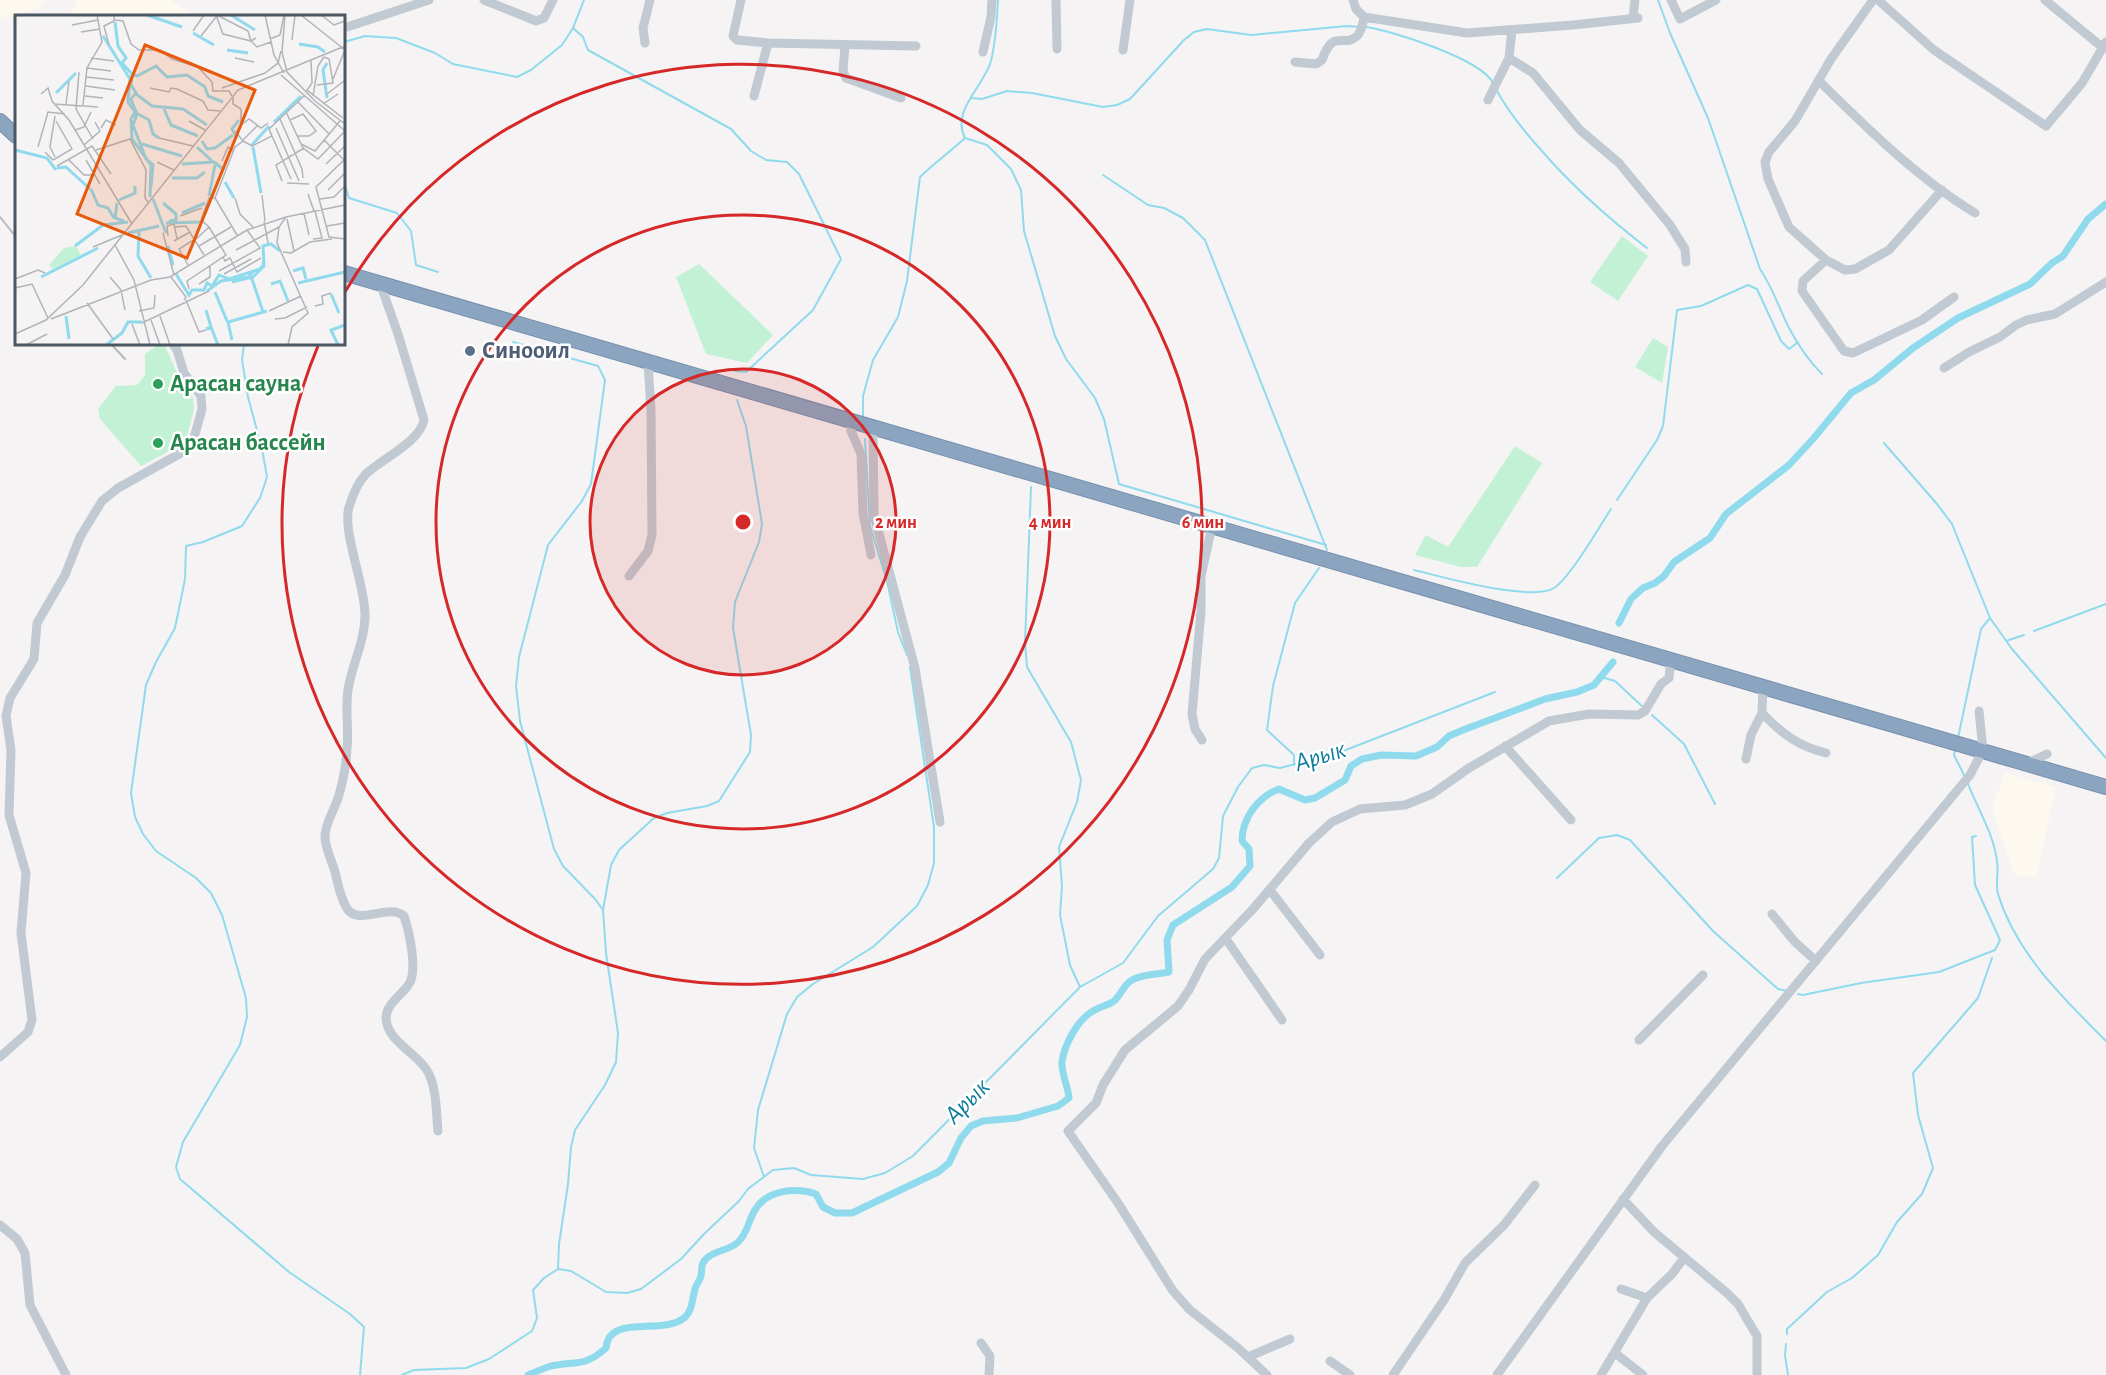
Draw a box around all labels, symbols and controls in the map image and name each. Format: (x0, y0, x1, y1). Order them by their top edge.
inset map (15, 15, 345, 345)
place label: Синооил (482, 339, 570, 363)
marker: Синооил (463, 344, 477, 358)
place label: Арасан сауна (170, 372, 302, 396)
marker: Арасан сауна (151, 377, 165, 391)
place label: Арасан бассейн (170, 431, 326, 455)
marker: Арасан бассейн (151, 436, 165, 450)
centre of rings (733, 512, 753, 532)
text: 2 мин (875, 514, 917, 532)
text: 4 мин (1029, 514, 1071, 532)
text: 6 мин (1182, 514, 1224, 532)
water label: Арык (1290, 736, 1349, 776)
water label: Арык (939, 1073, 995, 1129)

